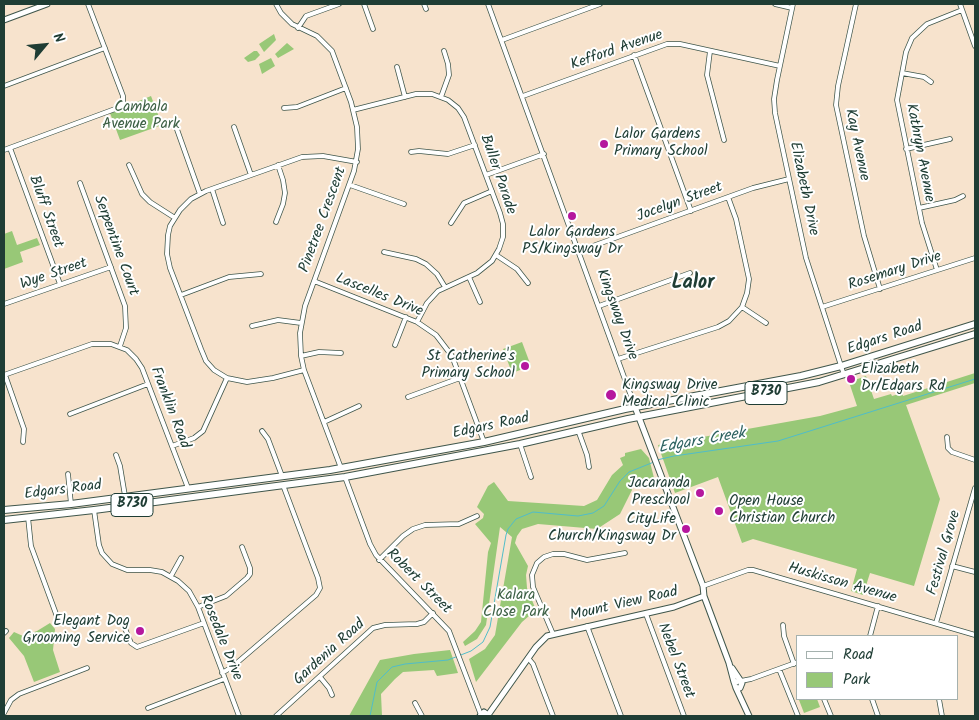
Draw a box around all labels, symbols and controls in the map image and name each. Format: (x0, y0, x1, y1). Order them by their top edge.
north arrow (20, 20, 70, 70)
street label: Kefford Avenue (569, 27, 665, 75)
text: N (46, 29, 70, 47)
park label: Cambala Avenue Park (102, 99, 180, 134)
street label: Kathryn Avenue (901, 102, 937, 204)
street label: Kay Avenue (840, 107, 872, 183)
place label: Lalor Gardens Primary School (614, 126, 708, 161)
street label: Buller Parade (475, 133, 519, 217)
marker: Lalor Gardens Primary School (598, 138, 610, 150)
street label: Elizabeth Drive (784, 140, 822, 238)
street label: Pinetree Crescent (297, 165, 351, 275)
street label: Bluff Street (24, 173, 66, 251)
street label: Jocelyn Street (635, 179, 725, 227)
street label: Serpentine Court (89, 193, 141, 299)
marker: Lalor Gardens PS/Kingsway Dr (566, 210, 578, 222)
place label: Lalor Gardens PS/Kingsway Dr (522, 224, 622, 259)
street label: Rosemary Drive (846, 248, 944, 296)
street label: Wye Street (18, 255, 90, 295)
street label: Kingsway Drive (591, 267, 641, 363)
street label: Lascelles Drive (333, 270, 425, 322)
district label: Lalor (672, 273, 714, 297)
street label: Edgars Road (845, 318, 925, 360)
place label: St Catherine's Primary School (421, 348, 515, 383)
marker: St Catherine's Primary School (519, 360, 531, 372)
place label: Elizabeth Dr/Edgars Rd (861, 361, 945, 396)
street label: Franklin Road (145, 365, 193, 451)
marker: Elizabeth Dr/Edgars Rd (845, 373, 857, 385)
place label: Kingsway Drive Medical Clinic (622, 377, 717, 412)
road number: B730 (745, 382, 787, 404)
marker: Kingsway Drive Medical Clinic (604, 388, 618, 402)
street label: Edgars Road (451, 410, 531, 444)
water label: Edgars Creek (657, 425, 747, 459)
place label: Jacaranda Preschool (628, 475, 690, 510)
street label: Edgars Road (23, 477, 103, 505)
marker: Jacaranda Preschool (694, 487, 706, 499)
place label: Open House Christian Church (729, 493, 835, 528)
road number: B730 (111, 494, 153, 516)
marker: Open House Christian Church (713, 505, 725, 517)
street label: Festival Grove (924, 509, 966, 597)
place label: CityLife Church/Kingsway Dr (548, 511, 676, 546)
marker: CityLife Church/Kingsway Dr (680, 523, 692, 535)
street label: Robert Street (382, 546, 454, 618)
street label: Huskisson Avenue (786, 560, 898, 608)
street label: Mount View Road (568, 584, 680, 626)
park label: Kalara Close Park (483, 587, 549, 622)
street label: Rosedale Drive (195, 592, 245, 684)
place label: Elegant Dog Grooming Service (23, 613, 130, 648)
street label: Gardenia Road (291, 616, 369, 690)
street label: Nebel Street (652, 621, 698, 701)
marker: Elegant Dog Grooming Service (134, 625, 146, 637)
legend (796, 635, 959, 700)
text: Road (843, 643, 873, 667)
text: Park (843, 668, 870, 692)

